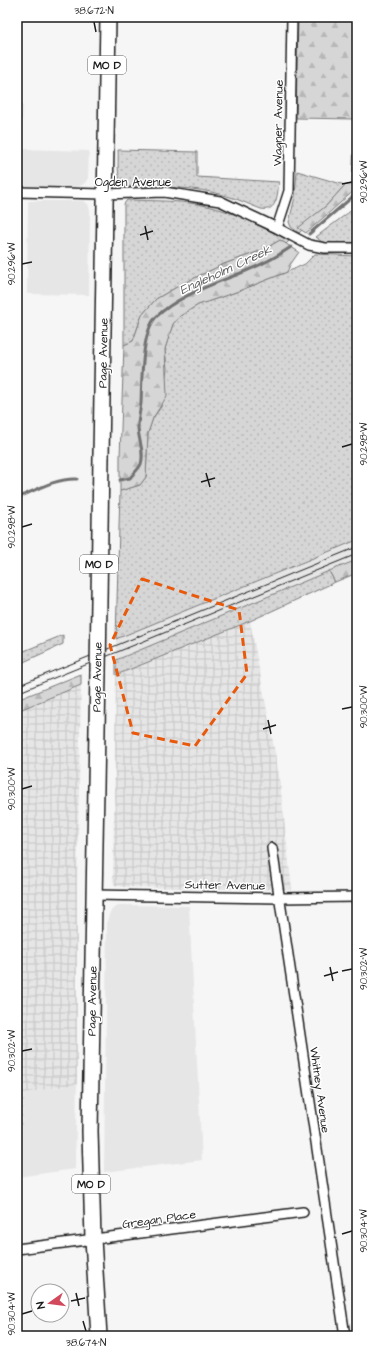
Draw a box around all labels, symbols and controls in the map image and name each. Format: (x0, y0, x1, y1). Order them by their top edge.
text: 38.672°N (74, 4, 114, 18)
road number: MO D (88, 56, 126, 74)
street label: Wagner Avenue (269, 79, 289, 166)
text: 90.296°W (357, 160, 371, 203)
street label: Ogden Avenue (95, 174, 172, 192)
water label: Engleholm Creek (177, 240, 276, 300)
text: 90.296°W (5, 242, 19, 285)
street label: Page Avenue (94, 317, 114, 388)
text: 90.298°W (357, 422, 371, 465)
text: 90.298°W (5, 505, 19, 548)
road number: MO D (80, 555, 118, 573)
street label: Page Avenue (88, 641, 108, 712)
text: 90.300°W (357, 685, 371, 728)
text: 90.300°W (5, 767, 19, 810)
street label: Sutter Avenue (185, 876, 266, 895)
text: 90.302°W (357, 947, 371, 990)
street label: Page Avenue (83, 965, 103, 1036)
text: 90.302°W (5, 1029, 19, 1072)
street label: Whitney Avenue (304, 1046, 334, 1135)
road number: MO D (72, 1175, 110, 1193)
street label: Gregan Place (121, 1206, 198, 1234)
text: 90.304°W (357, 1209, 371, 1253)
north arrow (30, 1283, 70, 1323)
text: 90.304°W (5, 1292, 19, 1336)
text: N (33, 1300, 49, 1310)
text: 38.674°N (66, 1336, 106, 1350)

